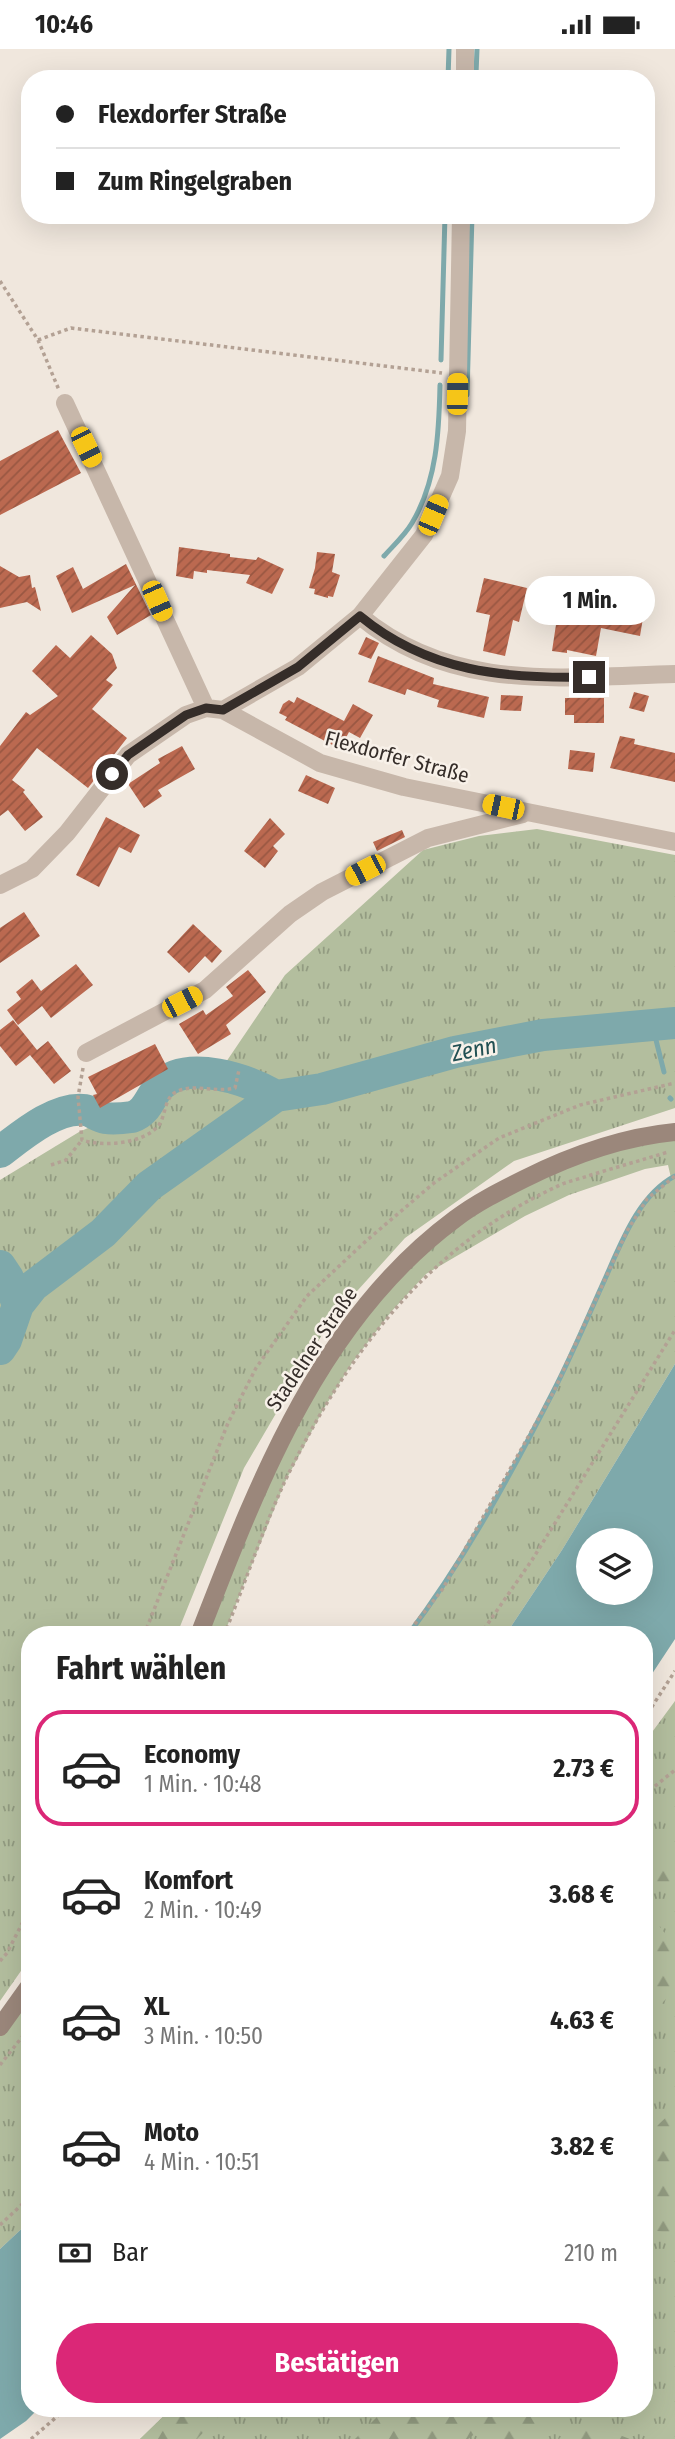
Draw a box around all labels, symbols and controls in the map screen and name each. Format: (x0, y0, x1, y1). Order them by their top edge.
text: 10:46 (35, 9, 93, 40)
text: Flexdorfer Straße (98, 99, 287, 130)
text: Zum Ringelgraben (98, 166, 292, 197)
car (447, 373, 468, 415)
car (68, 424, 105, 470)
car (416, 492, 451, 538)
callout: 1 Min. (524, 575, 654, 625)
car (139, 578, 176, 624)
text: 1 Min. (563, 586, 617, 614)
route end (573, 661, 605, 693)
street label: Flexdorfer Straße (322, 725, 472, 789)
route start (96, 758, 128, 790)
car (481, 792, 526, 822)
car (342, 851, 389, 889)
car (159, 983, 206, 1021)
water label: Zenn (448, 1031, 499, 1068)
street label: Stadelner Straße (261, 1282, 363, 1416)
map controls (576, 1528, 653, 1605)
button: layers (576, 1528, 653, 1605)
text: Fahrt wählen (56, 1649, 226, 1687)
icon: car (60, 1737, 123, 1800)
text: Economy (144, 1739, 240, 1770)
text: 2.73 € (553, 1753, 614, 1784)
text: 1 Min. · 10:48 (144, 1770, 262, 1798)
icon: car (60, 1863, 123, 1926)
text: Komfort (144, 1865, 233, 1896)
text: 3.68 € (549, 1879, 614, 1910)
text: 2 Min. · 10:49 (144, 1896, 262, 1924)
icon: car (60, 1989, 123, 2052)
text: XL (144, 1991, 170, 2022)
text: 4.63 € (550, 2005, 614, 2036)
text: 3 Min. · 10:50 (144, 2022, 263, 2050)
icon: car (60, 2115, 123, 2178)
text: Moto (144, 2117, 199, 2148)
text: 3.82 € (551, 2131, 614, 2162)
text: 4 Min. · 10:51 (144, 2148, 260, 2176)
icon: cash (56, 2234, 94, 2272)
text: Bar (112, 2237, 148, 2268)
text: 210 m (564, 2239, 618, 2267)
button: Bestätigen (56, 2323, 618, 2403)

